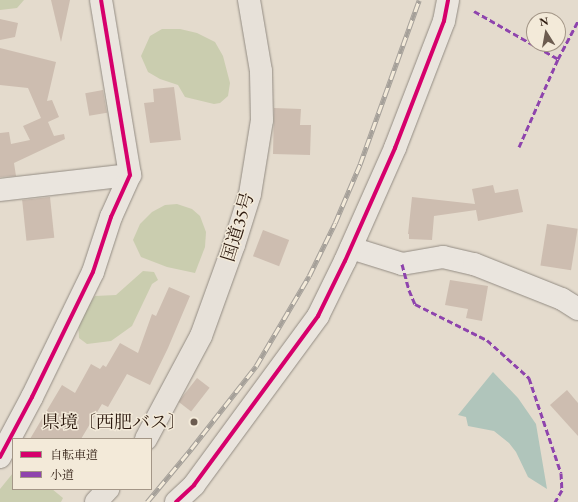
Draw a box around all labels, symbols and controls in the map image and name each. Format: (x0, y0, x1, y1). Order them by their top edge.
north arrow (526, 12, 566, 52)
text: N (538, 13, 550, 29)
street label: 国道35号 (217, 190, 259, 264)
place label: 県境〔西肥バス〕 (42, 411, 186, 433)
marker: 県境〔西肥バス〕 (189, 417, 199, 427)
legend (12, 438, 152, 490)
text: 自転車道 (50, 447, 98, 463)
text: 小道 (50, 467, 74, 483)

